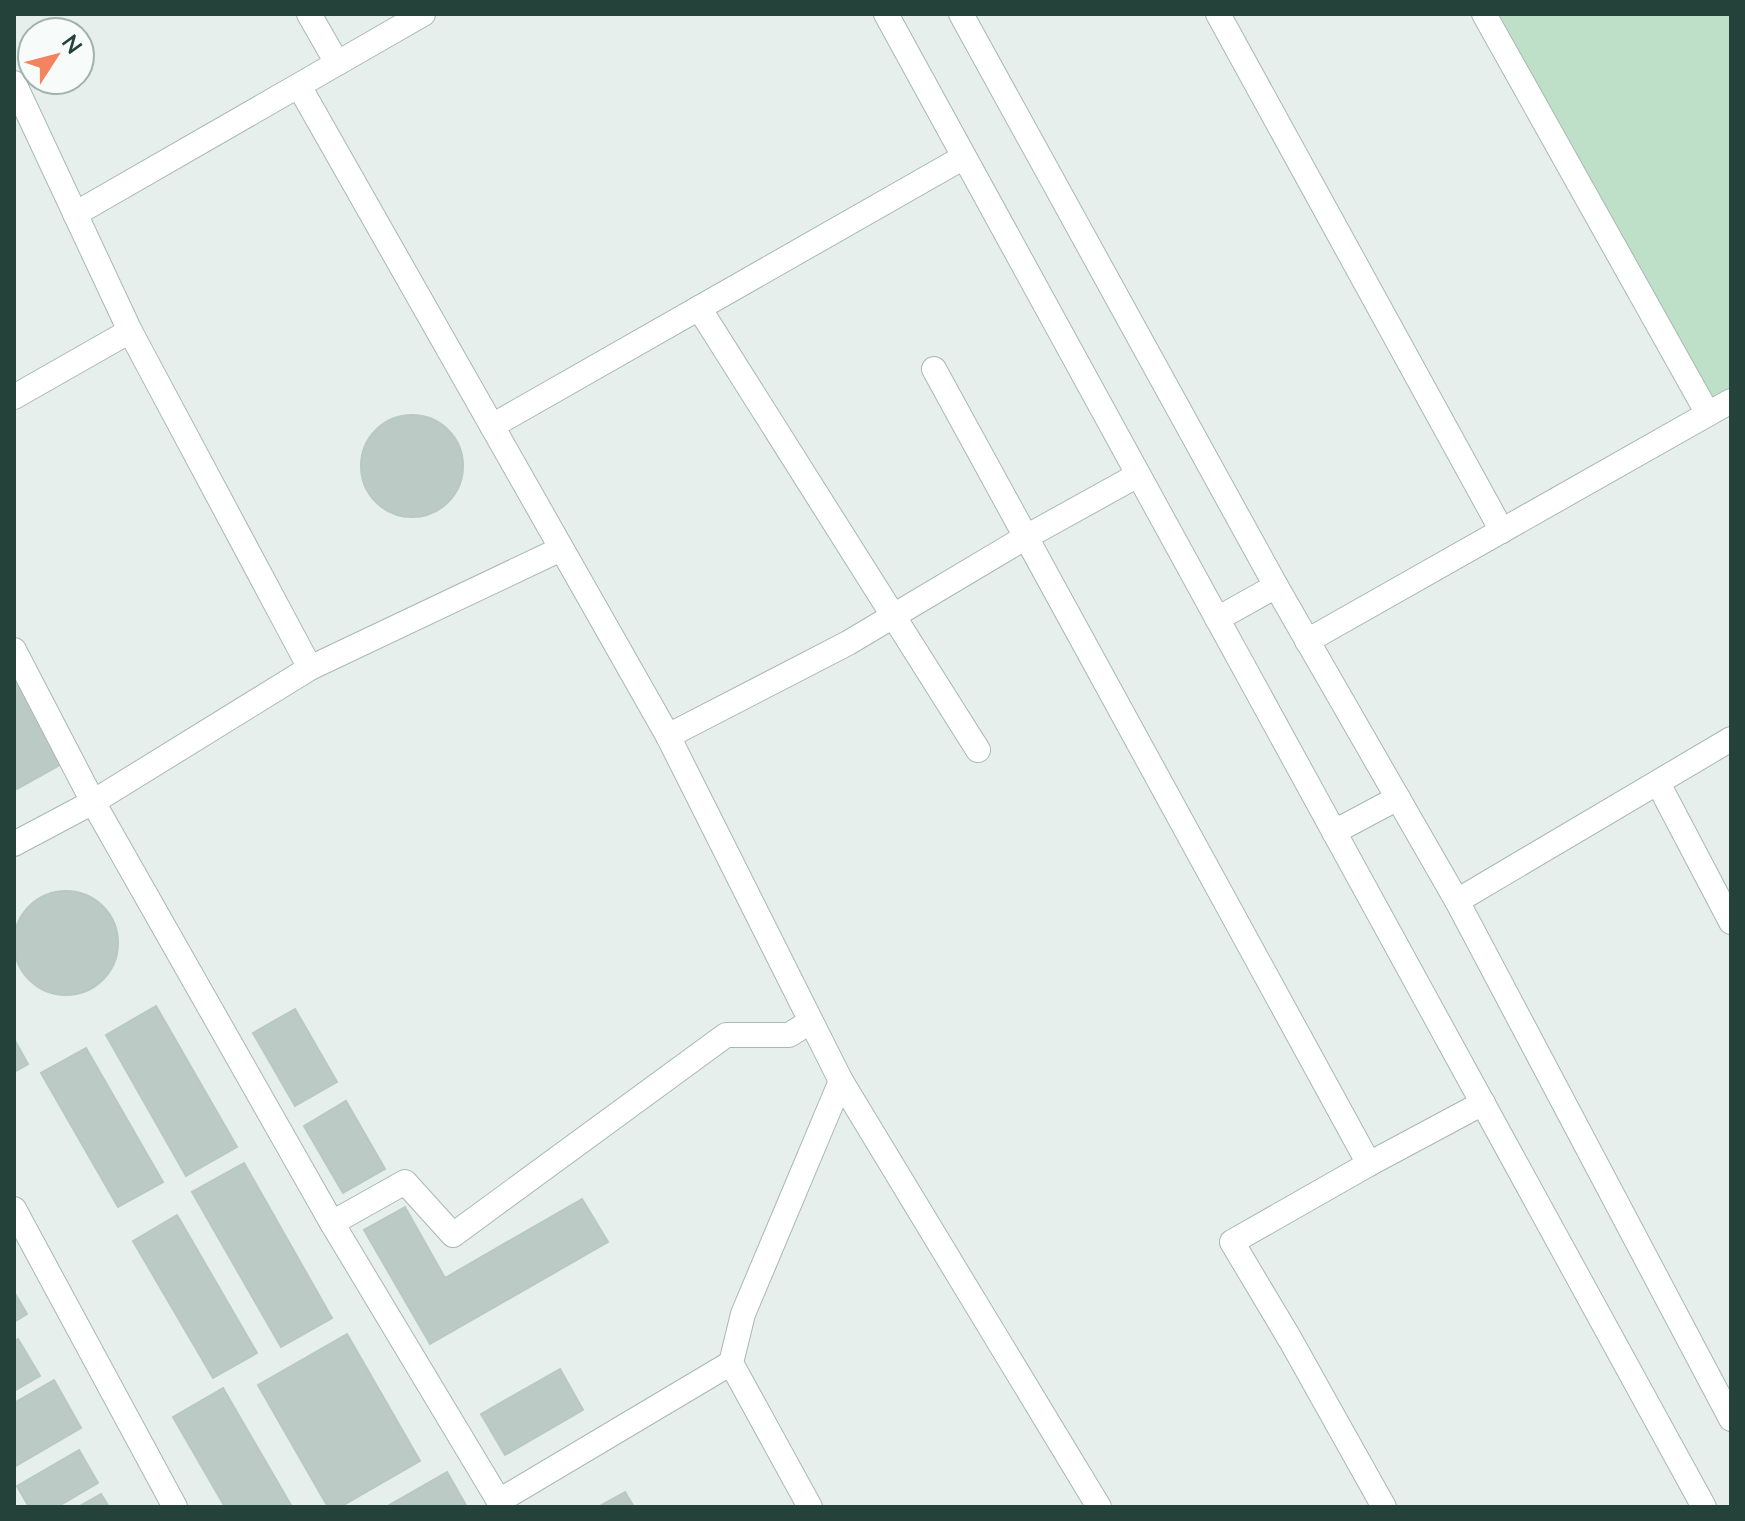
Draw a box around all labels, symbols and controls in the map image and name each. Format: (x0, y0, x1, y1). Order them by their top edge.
north arrow (16, 16, 96, 96)
text: N (57, 29, 88, 59)

